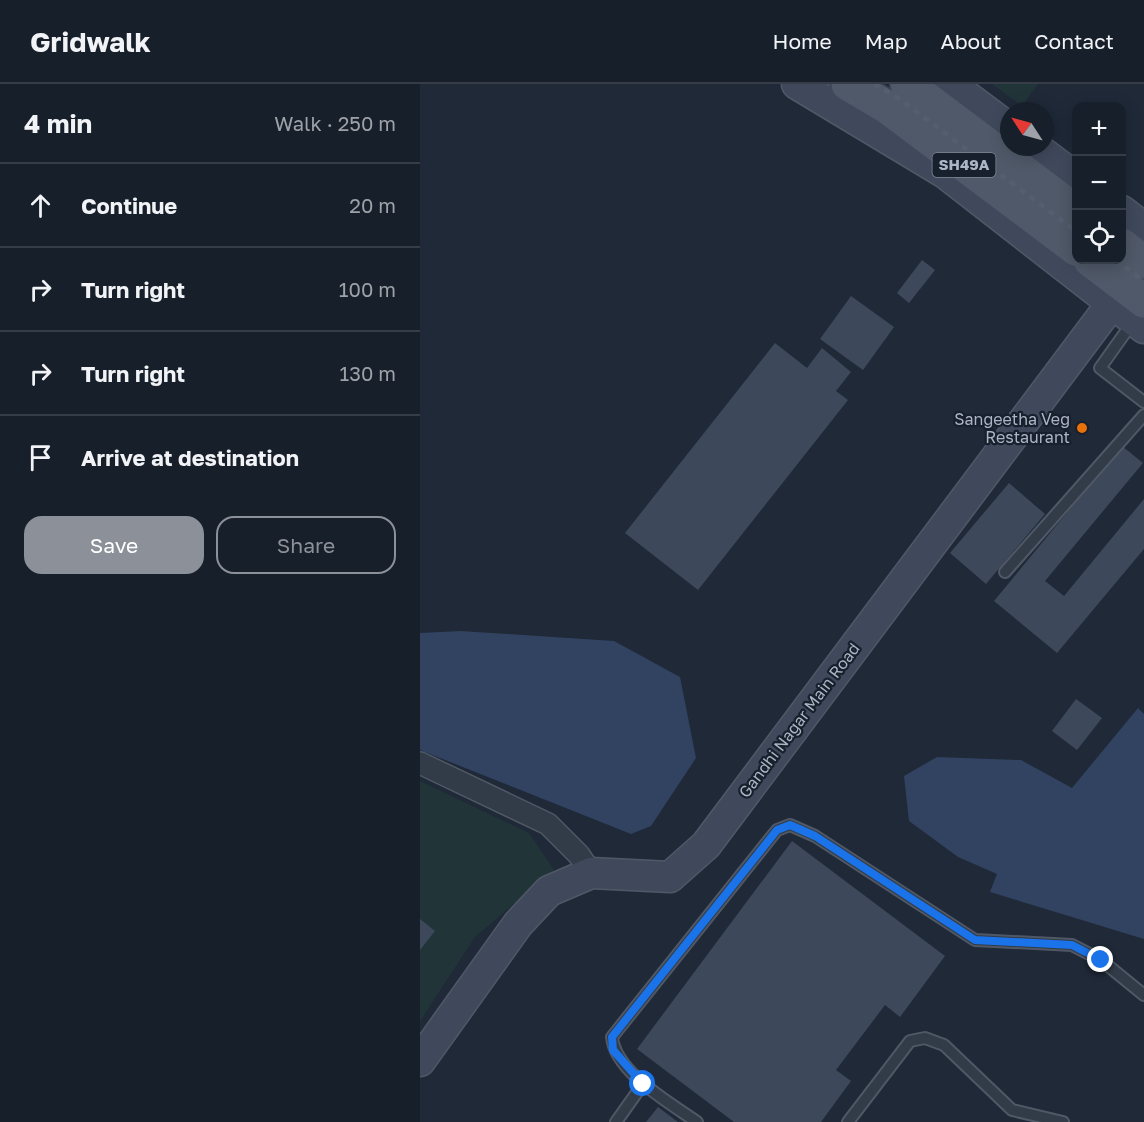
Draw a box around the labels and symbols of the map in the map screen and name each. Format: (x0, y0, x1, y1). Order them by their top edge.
north arrow (1000, 102, 1054, 156)
road number: SH49A (932, 153, 996, 177)
place label: Sangeetha Veg Restaurant (954, 409, 1070, 447)
marker: Sangeetha Veg Restaurant (1075, 421, 1089, 435)
street label: Gandhi Nagar Main Road (734, 639, 864, 801)
route end (1087, 946, 1113, 972)
route start (629, 1070, 655, 1096)

